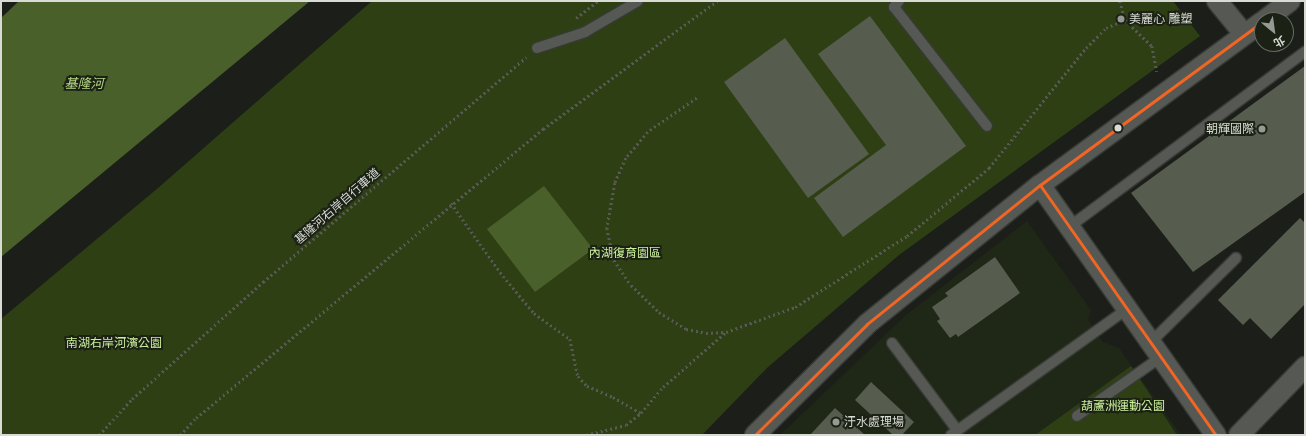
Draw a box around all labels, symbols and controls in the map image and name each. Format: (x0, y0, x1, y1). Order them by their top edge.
place label: 美麗心 雕塑 (1129, 12, 1192, 26)
north arrow (1254, 12, 1294, 52)
marker: 美麗心 雕塑 (1116, 14, 1126, 24)
text: 北 (1271, 33, 1288, 50)
water label: 基隆河 (65, 75, 103, 91)
place label: 朝輝國際 (1206, 122, 1254, 136)
unlabelled marker (1113, 123, 1123, 133)
marker: 朝輝國際 (1257, 124, 1267, 134)
street label: 基隆河右岸自行車道 (292, 165, 382, 247)
park label: 內湖復育園區 (589, 246, 661, 260)
park label: 南湖右岸河濱公園 (66, 336, 162, 350)
park label: 葫蘆洲運動公園 (1081, 399, 1165, 413)
place label: 汙水處理場 (844, 415, 904, 429)
marker: 汙水處理場 (831, 417, 841, 427)

